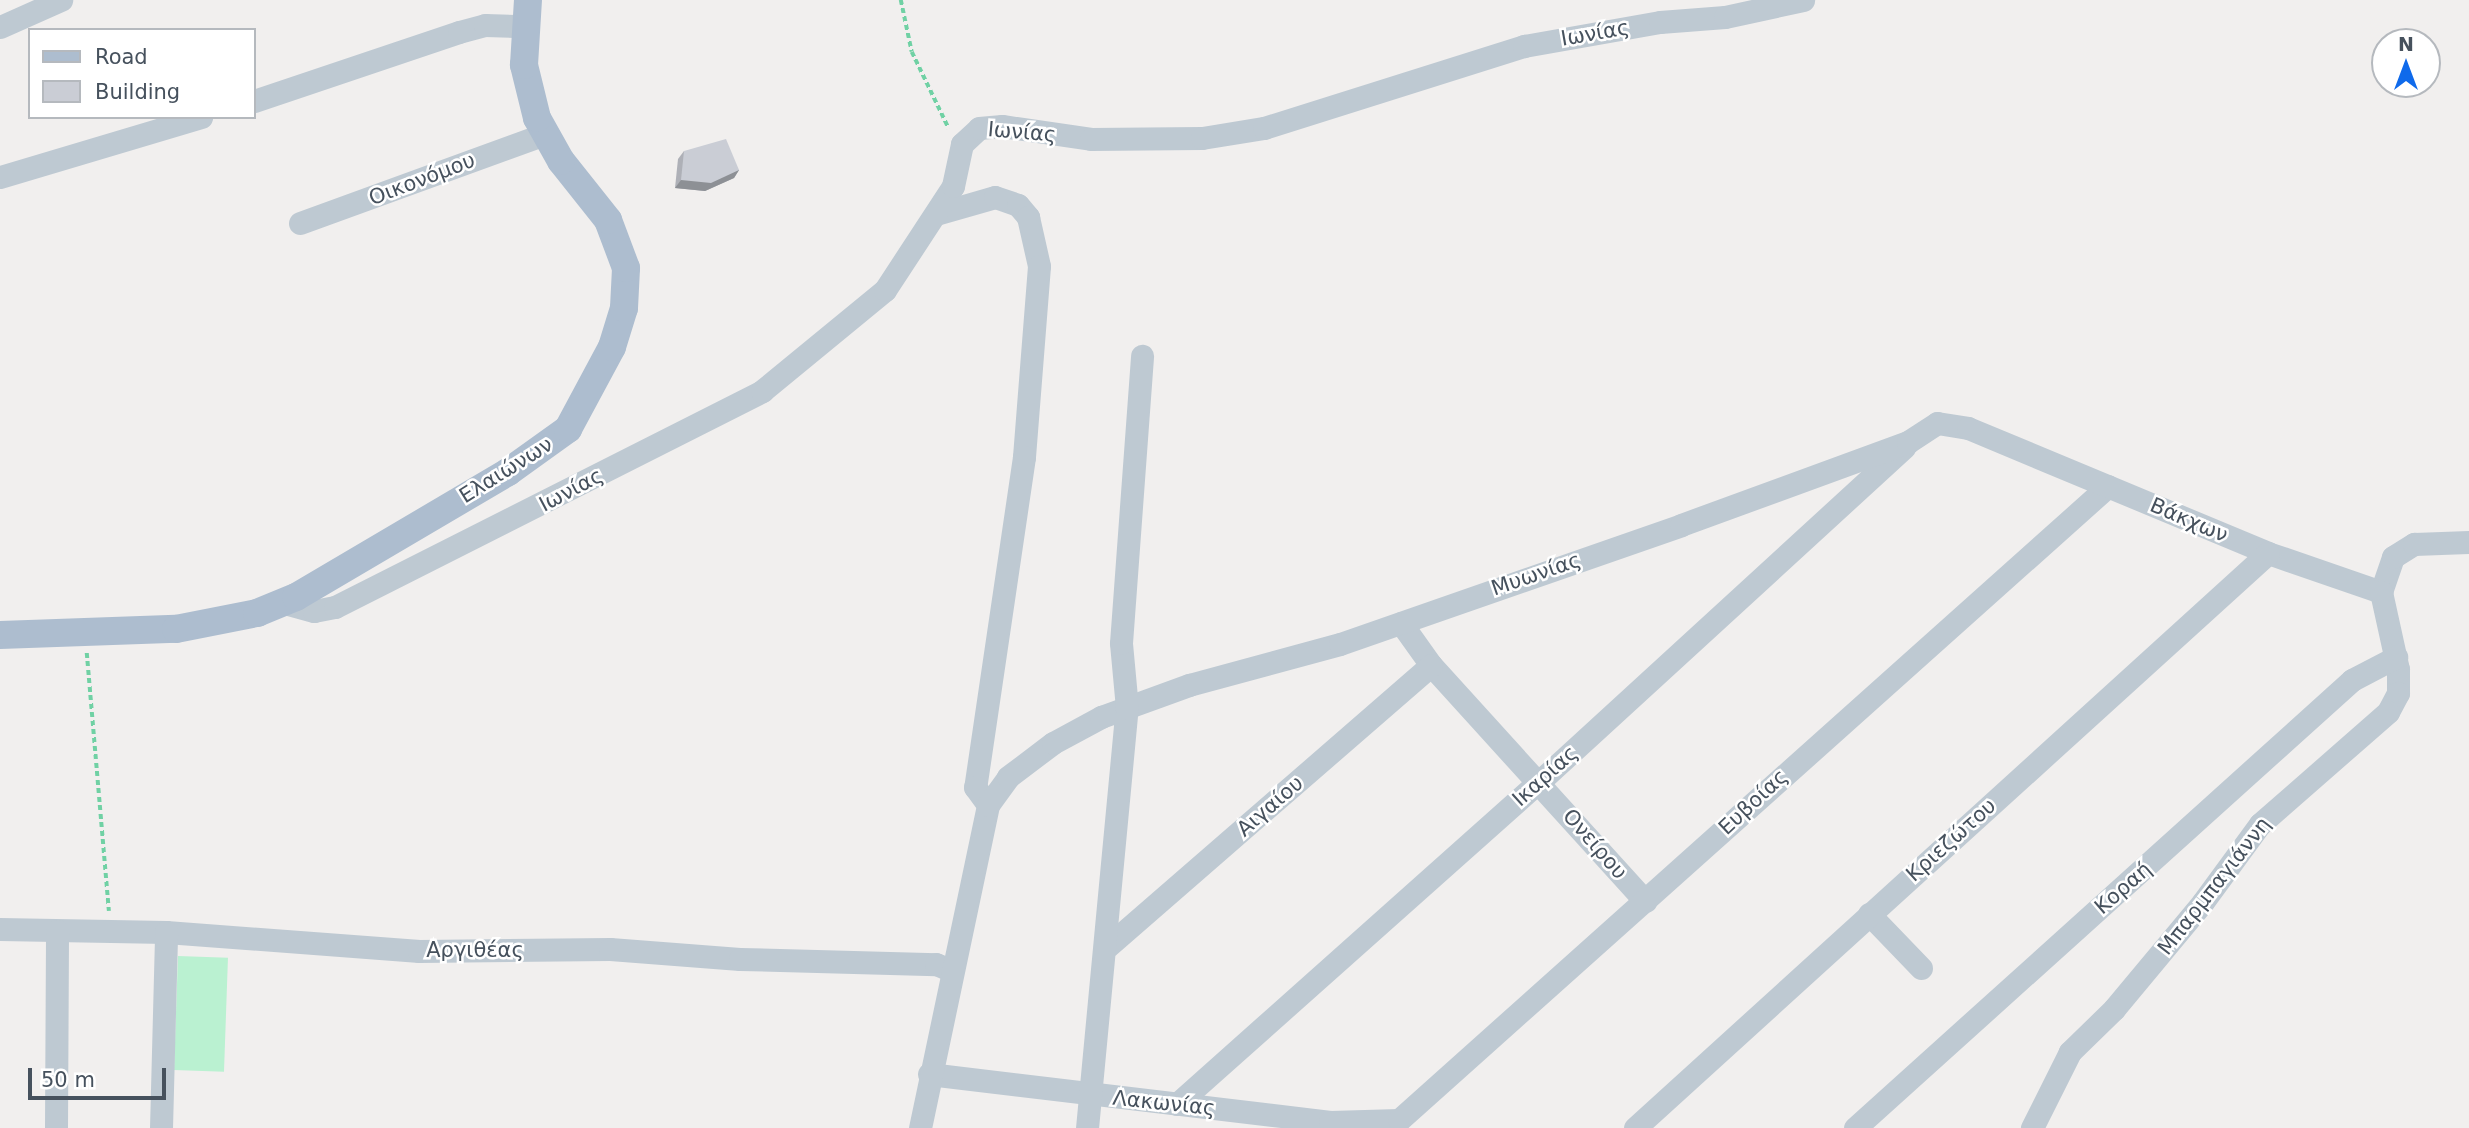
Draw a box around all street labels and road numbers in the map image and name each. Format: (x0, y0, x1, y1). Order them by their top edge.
street label: Ιωνίας (1559, 15, 1631, 51)
street label: Ιωνίας (987, 116, 1057, 148)
street label: Οικονόμου (365, 147, 479, 211)
street label: Ελαιώνων (455, 431, 557, 509)
street label: Ιωνίας (535, 463, 607, 517)
street label: Βάκχων (2146, 492, 2232, 548)
street label: Μυωνίας (1488, 547, 1584, 601)
street label: Ικαρίας (1507, 740, 1583, 812)
street label: Ευβοίας (1713, 764, 1793, 840)
street label: Αιγαίου (1232, 770, 1308, 842)
street label: Κριεζώτου (1901, 793, 2001, 887)
street label: Ονείρου (1558, 804, 1632, 884)
street label: Μπαρμπαγιάννη (2152, 812, 2276, 960)
street label: Κοραή (2089, 856, 2157, 920)
street label: Αργιθέας (426, 937, 524, 963)
street label: Λακωνίας (1111, 1085, 1217, 1121)

